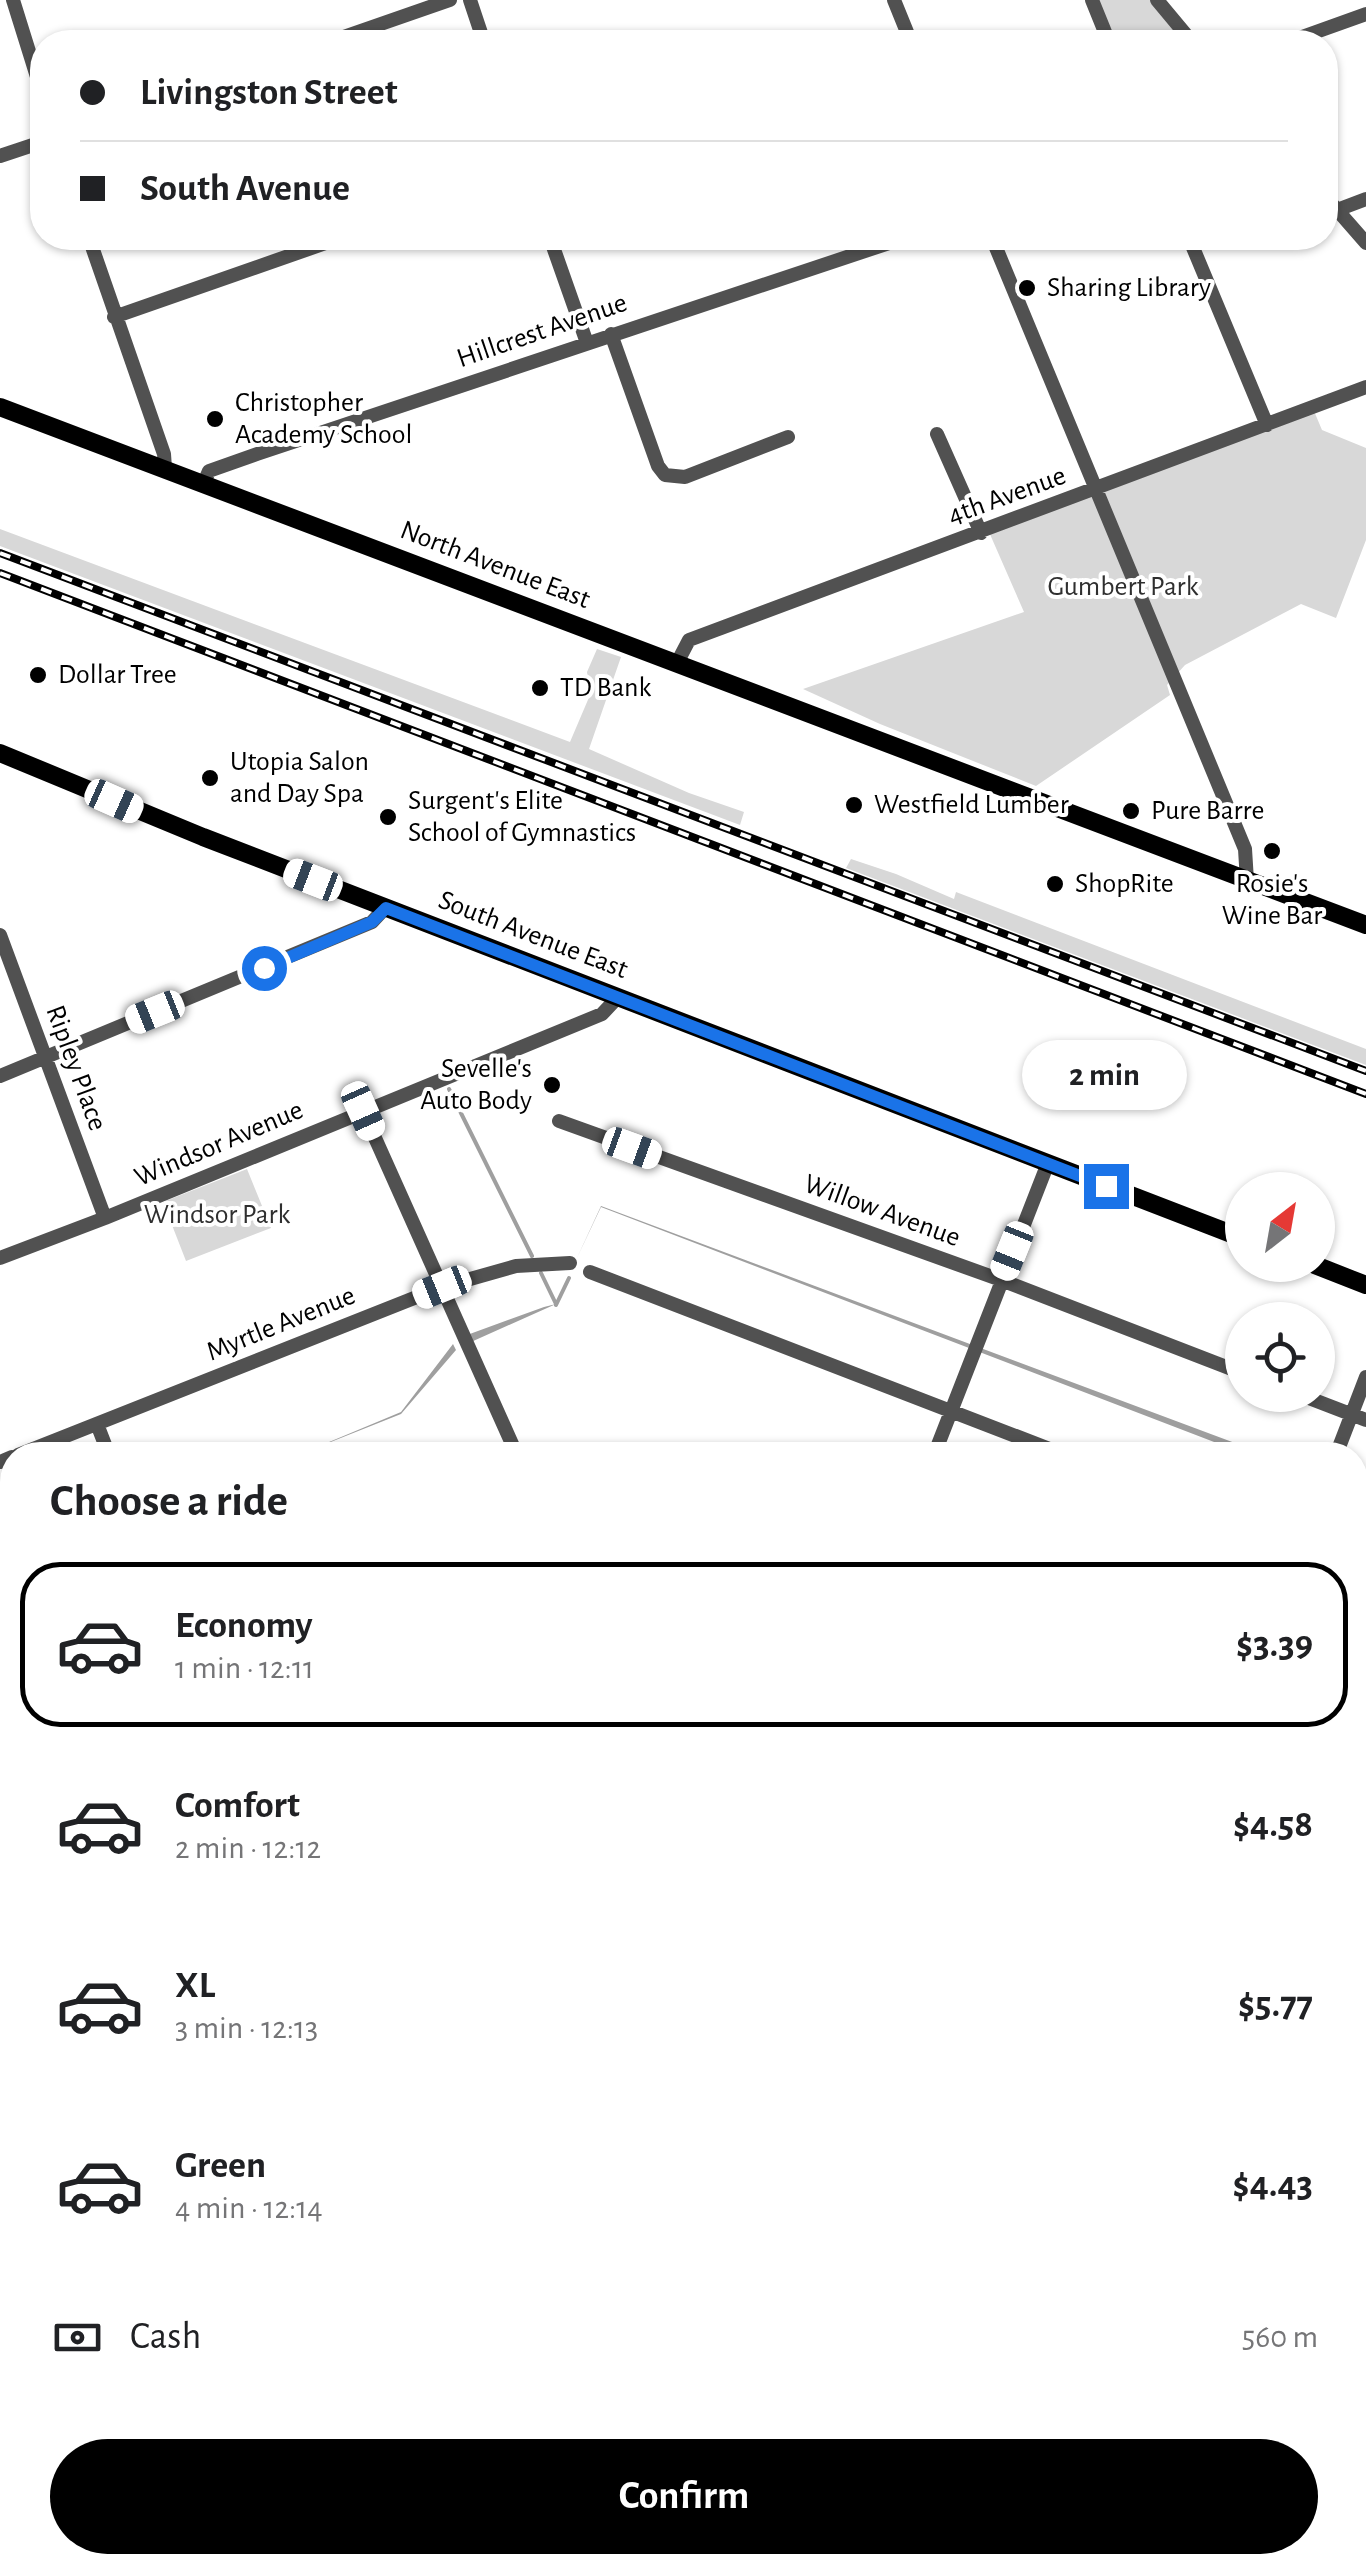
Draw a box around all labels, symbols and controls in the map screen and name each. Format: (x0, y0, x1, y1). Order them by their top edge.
text: Livingston Street (140, 74, 398, 112)
text: South Avenue (140, 170, 350, 208)
place label: Sharing Library (1047, 274, 1211, 302)
marker: Sharing Library (1016, 277, 1038, 299)
street label: Hillcrest Avenue (453, 289, 631, 373)
place label: Christopher Academy School (235, 389, 412, 449)
marker: Christopher Academy School (204, 408, 226, 430)
street label: 4th Avenue (944, 462, 1070, 530)
street label: North Avenue East (396, 516, 594, 614)
park label: Gumbert Park (1048, 573, 1199, 601)
place label: Dollar Tree (58, 661, 177, 689)
marker: Dollar Tree (27, 664, 49, 686)
place label: TD Bank (560, 674, 652, 702)
marker: TD Bank (529, 677, 551, 699)
place label: Utopia Salon and Day Spa (230, 748, 369, 808)
marker: Utopia Salon and Day Spa (199, 767, 221, 789)
car (80, 775, 148, 827)
place label: Surgent's Elite School of Gymnastics (408, 787, 636, 847)
place label: Westfield Lumber (874, 791, 1069, 819)
marker: Westfield Lumber (843, 794, 865, 816)
place label: Pure Barre (1151, 797, 1264, 825)
marker: Pure Barre (1120, 800, 1142, 822)
marker: Surgent's Elite School of Gymnastics (377, 806, 399, 828)
marker: Rosie's Wine Bar (1261, 840, 1283, 862)
car (280, 855, 346, 905)
place label: ShopRite (1075, 870, 1174, 898)
place label: Rosie's Wine Bar (1222, 870, 1322, 930)
marker: ShopRite (1044, 873, 1066, 895)
street label: South Avenue East (435, 886, 632, 984)
route start (242, 946, 287, 991)
car (122, 987, 188, 1037)
street label: Ripley Place (40, 1002, 112, 1134)
callout: 2 min (1024, 1041, 1188, 1111)
place label: Sevelle's Auto Body (420, 1055, 532, 1115)
text: 2 min (1069, 1059, 1140, 1091)
marker: Sevelle's Auto Body (541, 1074, 563, 1096)
car (337, 1077, 389, 1145)
street label: Windsor Avenue (131, 1096, 307, 1192)
car (599, 1124, 665, 1172)
route end (1084, 1164, 1129, 1209)
street label: Willow Avenue (800, 1170, 964, 1252)
north arrow (1225, 1172, 1335, 1282)
map controls (1225, 1172, 1335, 1412)
park label: Windsor Park (144, 1201, 291, 1229)
car (987, 1218, 1037, 1284)
car (409, 1262, 475, 1312)
street label: Myrtle Avenue (203, 1282, 359, 1366)
button: locate (1225, 1302, 1335, 1412)
text: Choose a ride (50, 1479, 288, 1524)
icon: car (55, 1600, 145, 1690)
text: Economy (175, 1607, 313, 1645)
text: $3.39 (1236, 1626, 1313, 1664)
text: 1 min · 12:11 (175, 1652, 314, 1684)
icon: car (55, 1780, 145, 1870)
text: Comfort (175, 1787, 300, 1825)
text: $4.58 (1233, 1806, 1313, 1844)
text: 2 min · 12:12 (175, 1832, 321, 1864)
icon: car (55, 1960, 145, 2050)
text: XL (175, 1967, 215, 2005)
text: $5.77 (1238, 1986, 1313, 2024)
text: 3 min · 12:13 (175, 2012, 318, 2044)
icon: car (55, 2140, 145, 2230)
text: Green (175, 2147, 266, 2185)
text: $4.43 (1233, 2166, 1313, 2204)
text: 4 min · 12:14 (175, 2192, 323, 2224)
icon: cash (50, 2310, 105, 2365)
text: Cash (130, 2318, 201, 2356)
text: 560 m (1242, 2321, 1318, 2353)
button: Confirm (50, 2439, 1318, 2554)

